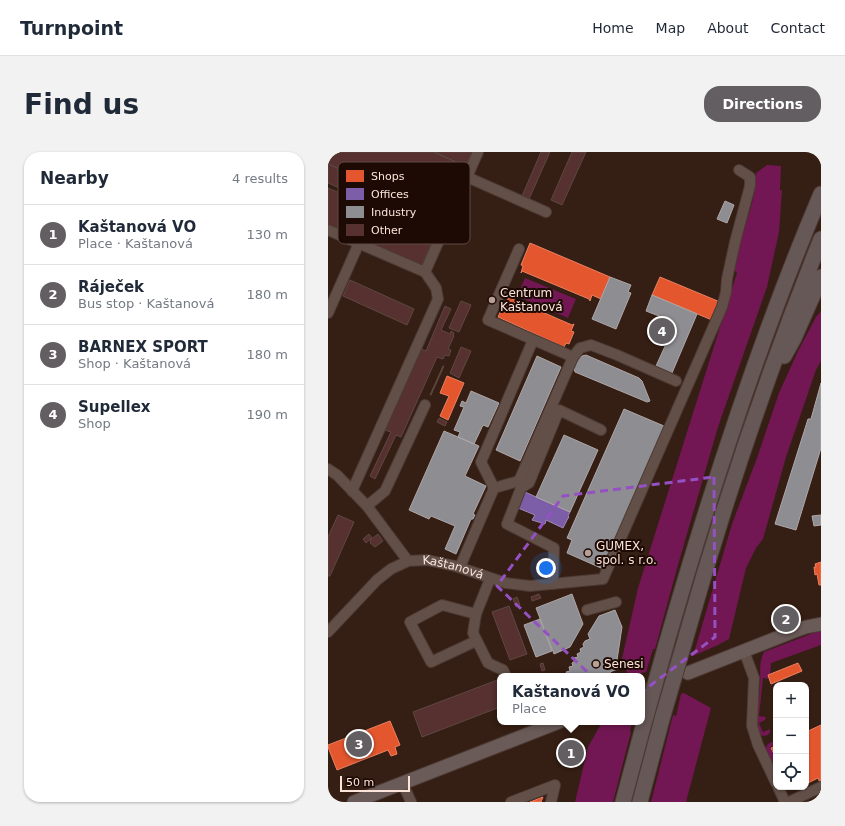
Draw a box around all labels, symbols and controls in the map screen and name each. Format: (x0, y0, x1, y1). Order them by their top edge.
text: Turnpoint (20, 17, 123, 39)
text: Home (592, 20, 634, 36)
text: Map (656, 20, 685, 36)
text: About (707, 20, 749, 36)
text: Contact (771, 20, 825, 36)
button: Directions (704, 86, 821, 122)
text: Find us (24, 88, 139, 121)
legend (338, 162, 470, 244)
text: Nearby (40, 168, 109, 188)
text: Shops (371, 170, 405, 183)
text: 4 results (232, 171, 288, 186)
text: Offices (371, 188, 409, 201)
text: Industry (371, 206, 417, 219)
text: Kaštanová VO (78, 218, 196, 236)
text: Other (371, 224, 403, 237)
text: 1 (48, 227, 58, 242)
text: 130 m (246, 227, 288, 242)
text: Place · Kaštanová (78, 236, 193, 251)
text: Ráječek (78, 278, 144, 296)
place label: Centrum Kaštanová (500, 286, 563, 314)
text: 2 (48, 287, 58, 302)
text: 180 m (246, 287, 288, 302)
marker: Centrum Kaštanová (487, 295, 497, 305)
text: Bus stop · Kaštanová (78, 296, 215, 311)
pin: 4 (649, 316, 675, 346)
text: BARNEX SPORT (78, 338, 208, 356)
text: 3 (48, 347, 58, 362)
text: 180 m (246, 347, 288, 362)
text: Shop · Kaštanová (78, 356, 191, 371)
text: Supellex (78, 398, 151, 416)
text: 4 (48, 407, 58, 422)
text: 190 m (246, 407, 288, 422)
text: Shop (78, 416, 111, 431)
place label: GUMEX, spol. s r.o. (596, 539, 657, 567)
marker: GUMEX, spol. s r.o. (583, 548, 593, 558)
street label: Kaštanová (422, 553, 485, 582)
your location (536, 558, 556, 578)
pin: 2 (773, 604, 799, 634)
place label: Senesi (604, 657, 644, 671)
marker: Senesi (591, 659, 601, 669)
popup (497, 673, 645, 725)
map controls (773, 682, 809, 790)
button: + (773, 682, 809, 718)
text: Kaštanová VO (512, 683, 630, 701)
text: Place (512, 701, 546, 716)
button: − (773, 718, 809, 754)
pin: 3 (346, 729, 372, 759)
pin: 1 (558, 738, 584, 768)
button: locate (773, 754, 809, 790)
scale bar (340, 774, 410, 793)
text: 50 m (346, 776, 374, 789)

